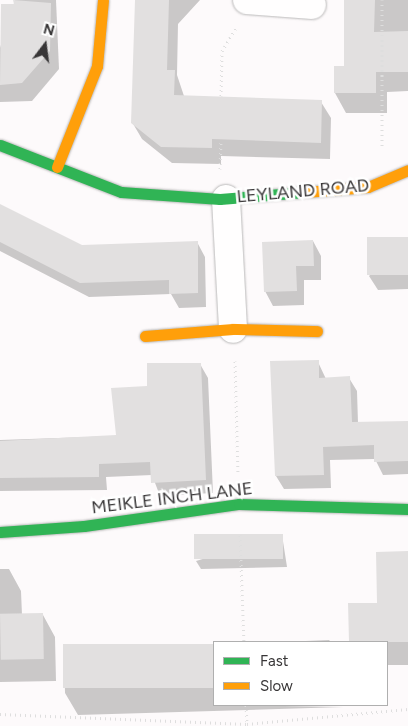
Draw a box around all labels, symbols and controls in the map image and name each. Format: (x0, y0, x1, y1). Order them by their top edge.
north arrow (20, 20, 70, 70)
text: N (42, 20, 56, 40)
street label: LEYLAND ROAD (236, 174, 370, 208)
street label: MEIKLE INCH LANE (90, 477, 254, 519)
legend (213, 641, 388, 706)
text: Fast (260, 652, 288, 670)
text: Slow (260, 677, 293, 695)

